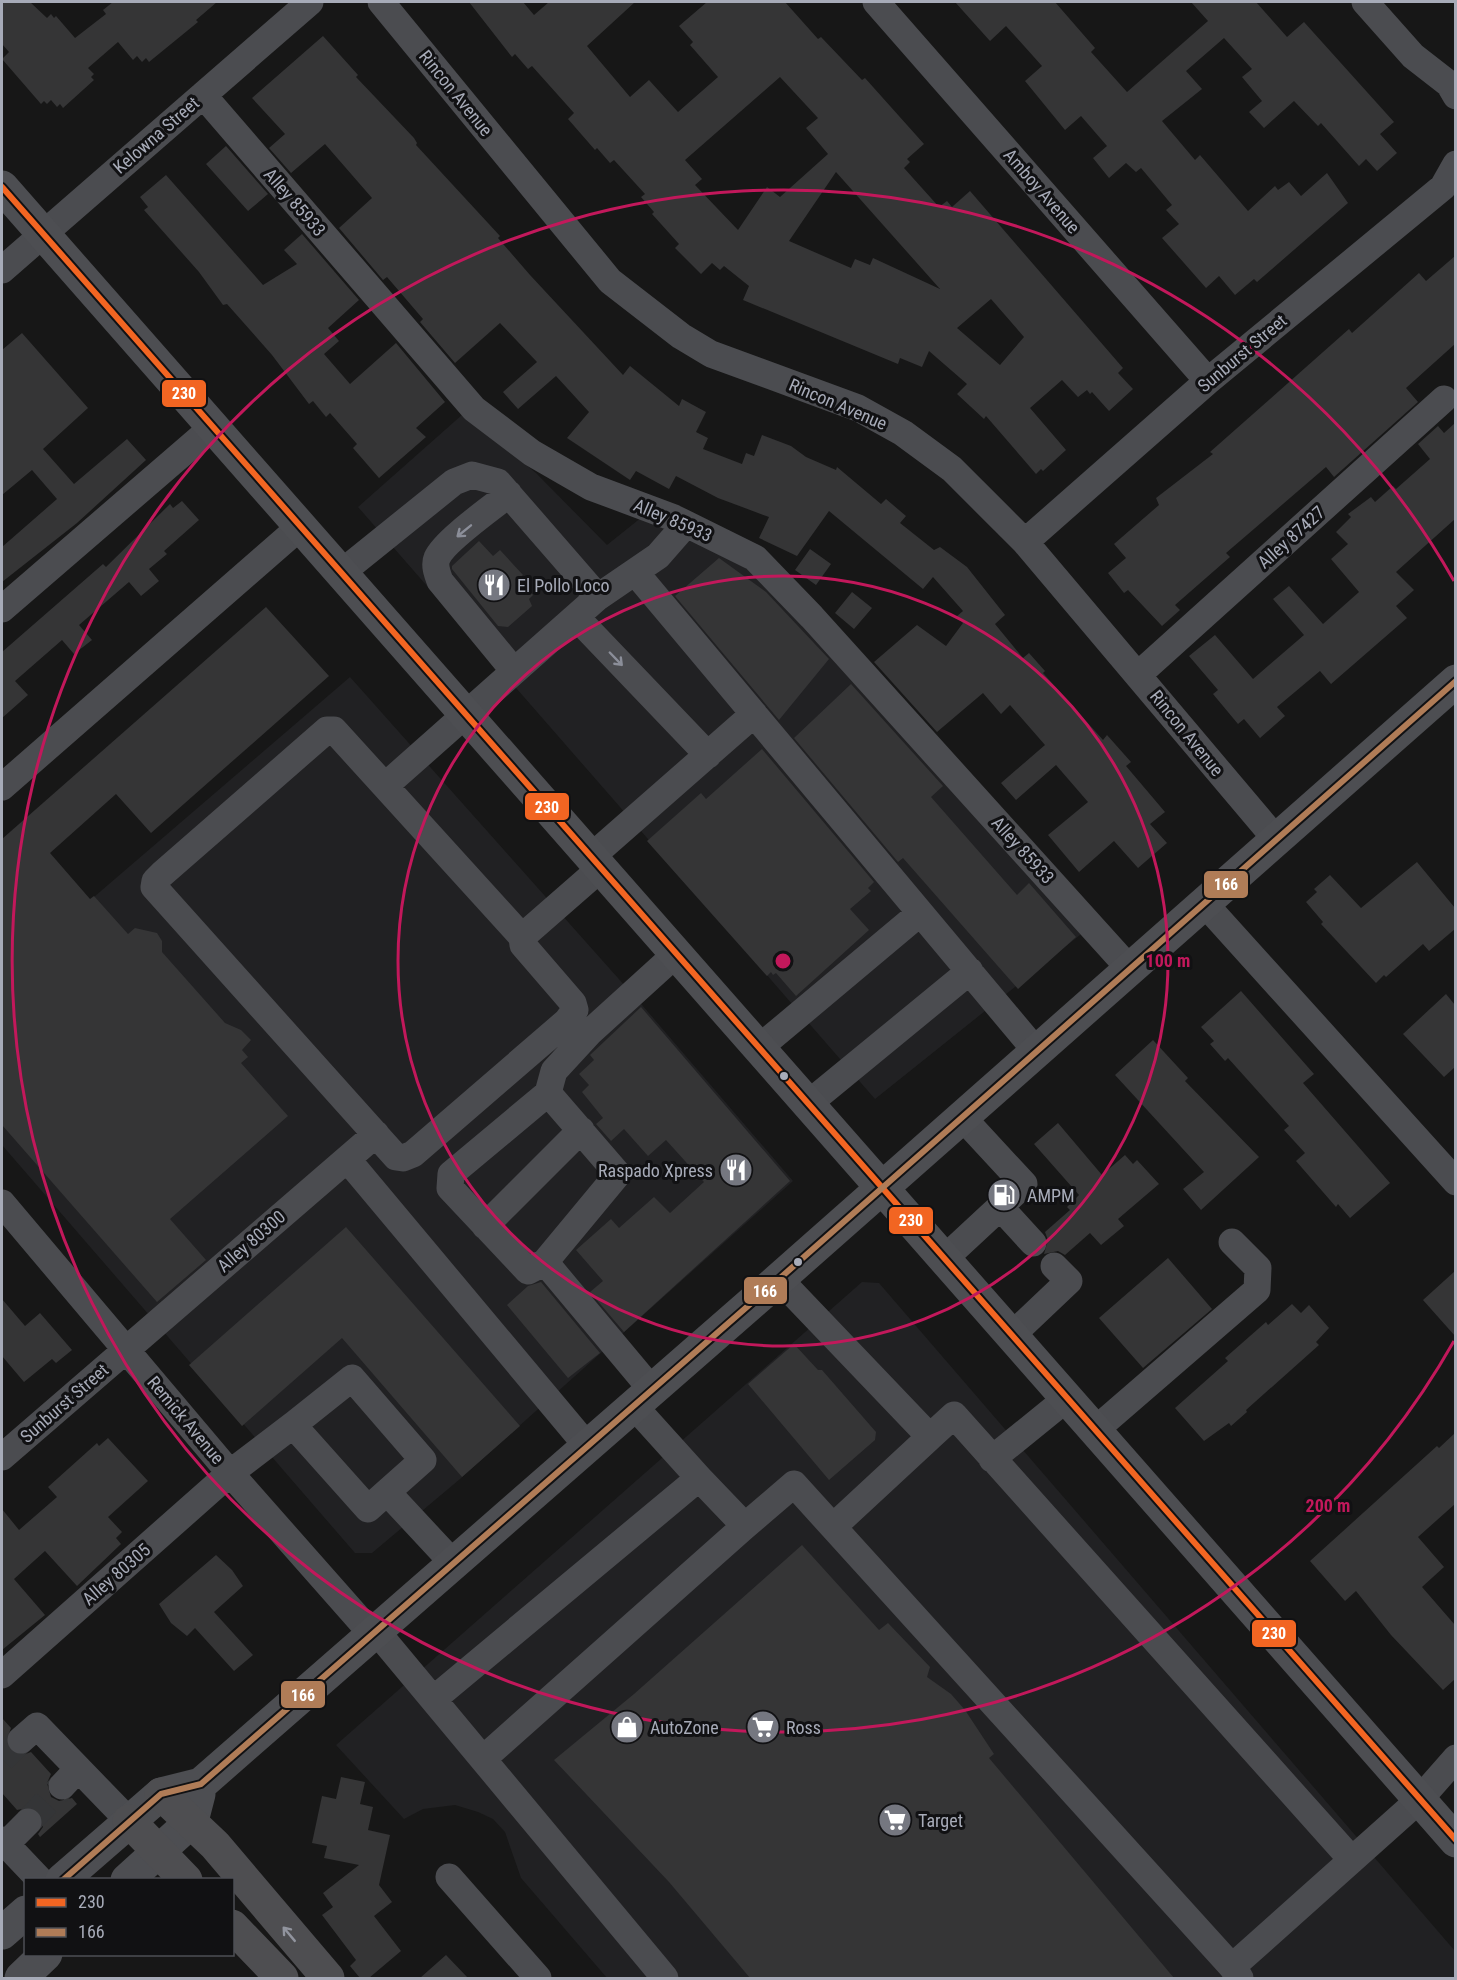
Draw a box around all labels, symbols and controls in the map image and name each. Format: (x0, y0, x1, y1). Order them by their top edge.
street label: Rincon Avenue (415, 46, 497, 140)
street label: Kelowna Street (109, 92, 203, 178)
street label: Amboy Avenue (1000, 144, 1084, 238)
street label: Alley 85933 (260, 164, 330, 240)
street label: Sunburst Street (1193, 310, 1291, 396)
street label: Rincon Avenue (786, 374, 890, 434)
line badge: 230 (161, 379, 207, 408)
text: 230 (172, 384, 196, 403)
street label: Alley 85933 (631, 494, 715, 546)
street label: Alley 87427 (1253, 501, 1329, 573)
one-way arrow (456, 525, 472, 538)
restaurant icon: El Pollo Loco (476, 567, 512, 603)
place label: El Pollo Loco (517, 575, 609, 596)
one-way arrow (609, 652, 624, 667)
street label: Rincon Avenue (1146, 686, 1228, 780)
line badge: 230 (524, 792, 570, 821)
text: 230 (535, 798, 559, 817)
street label: Alley 85933 (987, 812, 1059, 888)
line badge: 166 (1203, 870, 1249, 899)
text: 166 (1214, 875, 1238, 894)
text: 100 m (1146, 950, 1190, 971)
centre of rings (773, 951, 793, 971)
unlabelled marker (778, 1070, 790, 1082)
restaurant icon: Raspado Xpress (718, 1152, 754, 1188)
place label: Raspado Xpress (598, 1160, 713, 1181)
fuel station icon: AMPM (986, 1177, 1022, 1213)
place label: AMPM (1027, 1185, 1075, 1206)
street label: Alley 80300 (213, 1206, 289, 1276)
line badge: 230 (888, 1206, 934, 1235)
text: 230 (899, 1211, 923, 1230)
unlabelled marker (792, 1256, 804, 1268)
line badge: 166 (743, 1276, 788, 1305)
text: 166 (753, 1282, 777, 1301)
street label: Sunburst Street (16, 1359, 112, 1447)
street label: Remick Avenue (143, 1372, 229, 1468)
text: 200 m (1306, 1495, 1350, 1516)
street label: Alley 80305 (78, 1539, 154, 1609)
line badge: 230 (1251, 1619, 1297, 1648)
text: 230 (1262, 1624, 1286, 1643)
line badge: 166 (280, 1680, 326, 1709)
text: 166 (291, 1686, 315, 1705)
shop icon: AutoZone (609, 1709, 645, 1745)
supermarket icon: Ross (745, 1709, 781, 1745)
place label: AutoZone (650, 1717, 719, 1738)
place label: Ross (786, 1717, 821, 1738)
supermarket icon: Target (877, 1802, 913, 1838)
place label: Target (918, 1810, 963, 1831)
legend (24, 1878, 234, 1956)
text: 230 (78, 1891, 105, 1912)
text: 166 (78, 1921, 105, 1942)
one-way arrow (283, 1926, 296, 1942)

